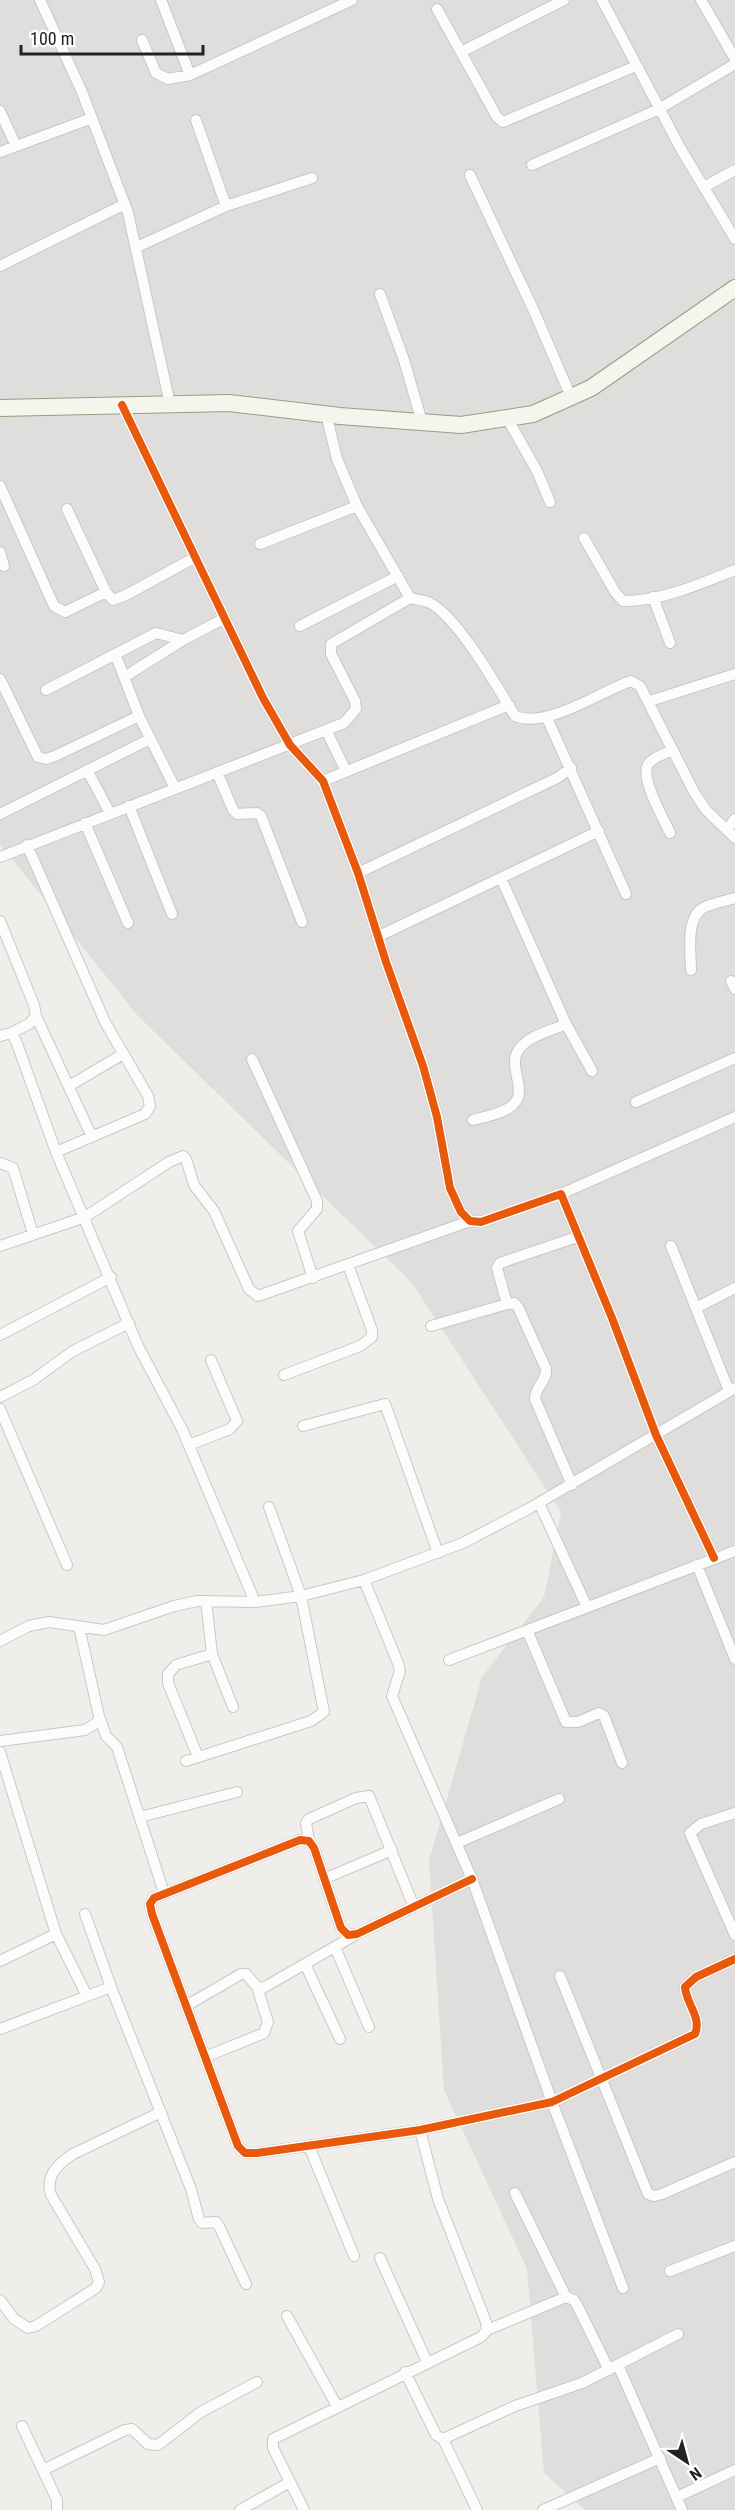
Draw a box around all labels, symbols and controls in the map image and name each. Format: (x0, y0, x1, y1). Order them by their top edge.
scale bar (21, 18, 202, 56)
text: 100 m (30, 28, 74, 49)
north arrow (657, 2432, 717, 2492)
text: N (686, 2463, 705, 2484)

